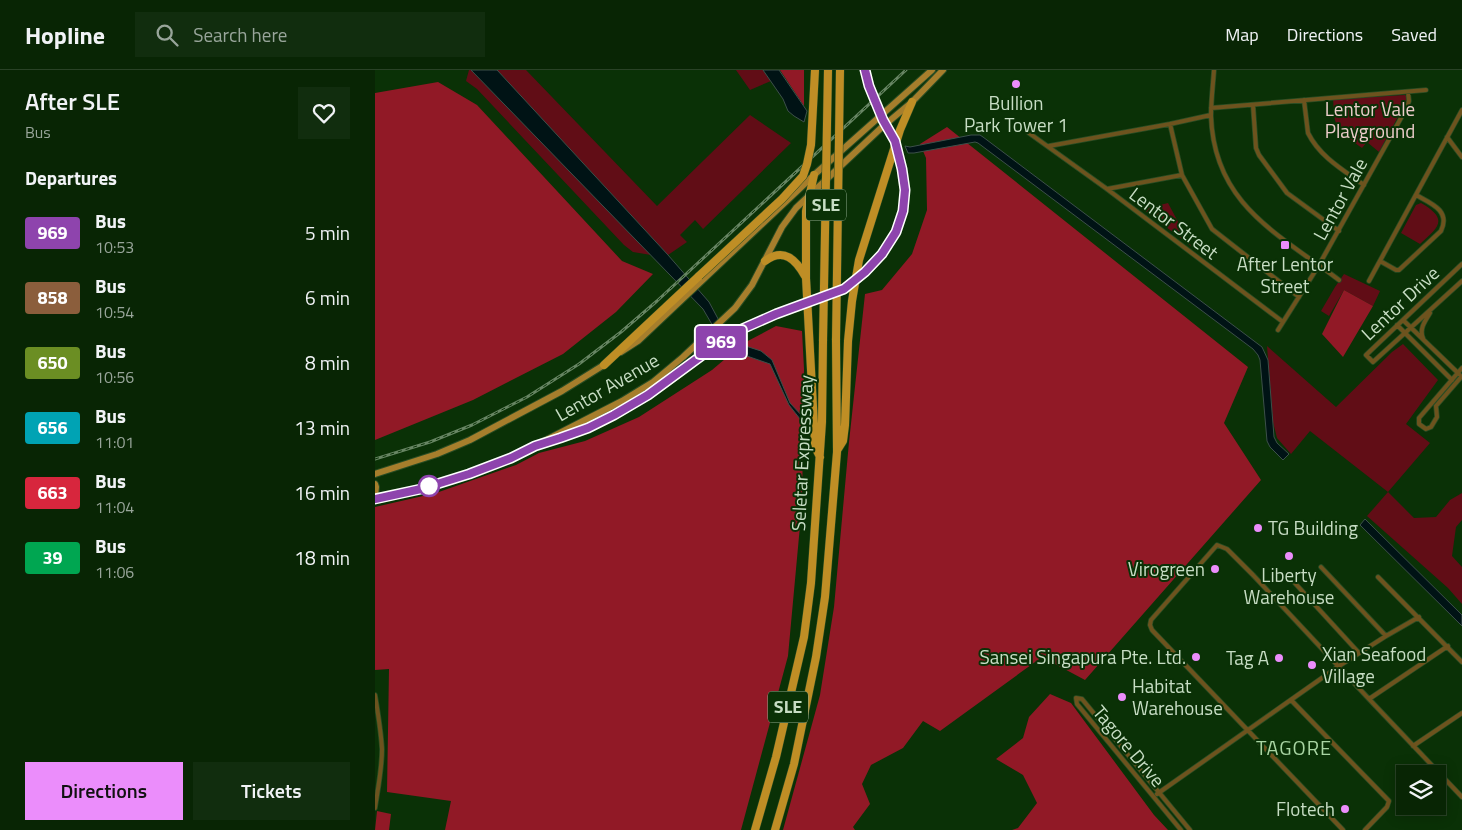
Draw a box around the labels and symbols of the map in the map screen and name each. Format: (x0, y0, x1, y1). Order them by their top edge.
marker: Bullion Park Tower 1 (1010, 78, 1022, 90)
place label: Bullion Park Tower 1 (964, 88, 1068, 139)
park label: Lentor Vale Playground (1325, 94, 1415, 145)
street label: Lentor Vale (1305, 152, 1374, 245)
street label: Lentor Street (1124, 179, 1225, 266)
road number: SLE (806, 190, 846, 220)
marker: After Lentor Street (1279, 239, 1291, 251)
place label: After Lentor Street (1237, 249, 1334, 300)
street label: Lentor Drive (1354, 259, 1445, 347)
line badge: 969 (692, 326, 750, 358)
street label: Lentor Avenue (549, 345, 664, 428)
street label: Seletar Expressway (783, 374, 820, 532)
unlabelled marker (418, 475, 440, 497)
place label: TG Building (1268, 513, 1358, 542)
marker: TG Building (1252, 522, 1264, 534)
marker: Liberty Warehouse (1283, 550, 1295, 562)
place label: Virogreen (1128, 554, 1205, 583)
place label: Liberty Warehouse (1244, 560, 1334, 611)
marker: Virogreen (1209, 563, 1221, 575)
place label: Xian Seafood Village (1322, 639, 1426, 690)
place label: Sansei Singapura Pte. Ltd. (979, 642, 1186, 671)
place label: Tag A (1226, 643, 1269, 672)
marker: Sansei Singapura Pte. Ltd. (1190, 651, 1202, 663)
marker: Tag A (1273, 652, 1285, 664)
marker: Xian Seafood Village (1306, 659, 1318, 671)
place label: Habitat Warehouse (1132, 671, 1223, 722)
marker: Habitat Warehouse (1116, 691, 1128, 703)
road number: SLE (768, 692, 808, 722)
street label: Tagore Drive (1086, 698, 1172, 793)
district label: TAGORE (1256, 732, 1332, 763)
place label: Flotech (1276, 794, 1335, 823)
marker: Flotech (1339, 803, 1351, 815)

